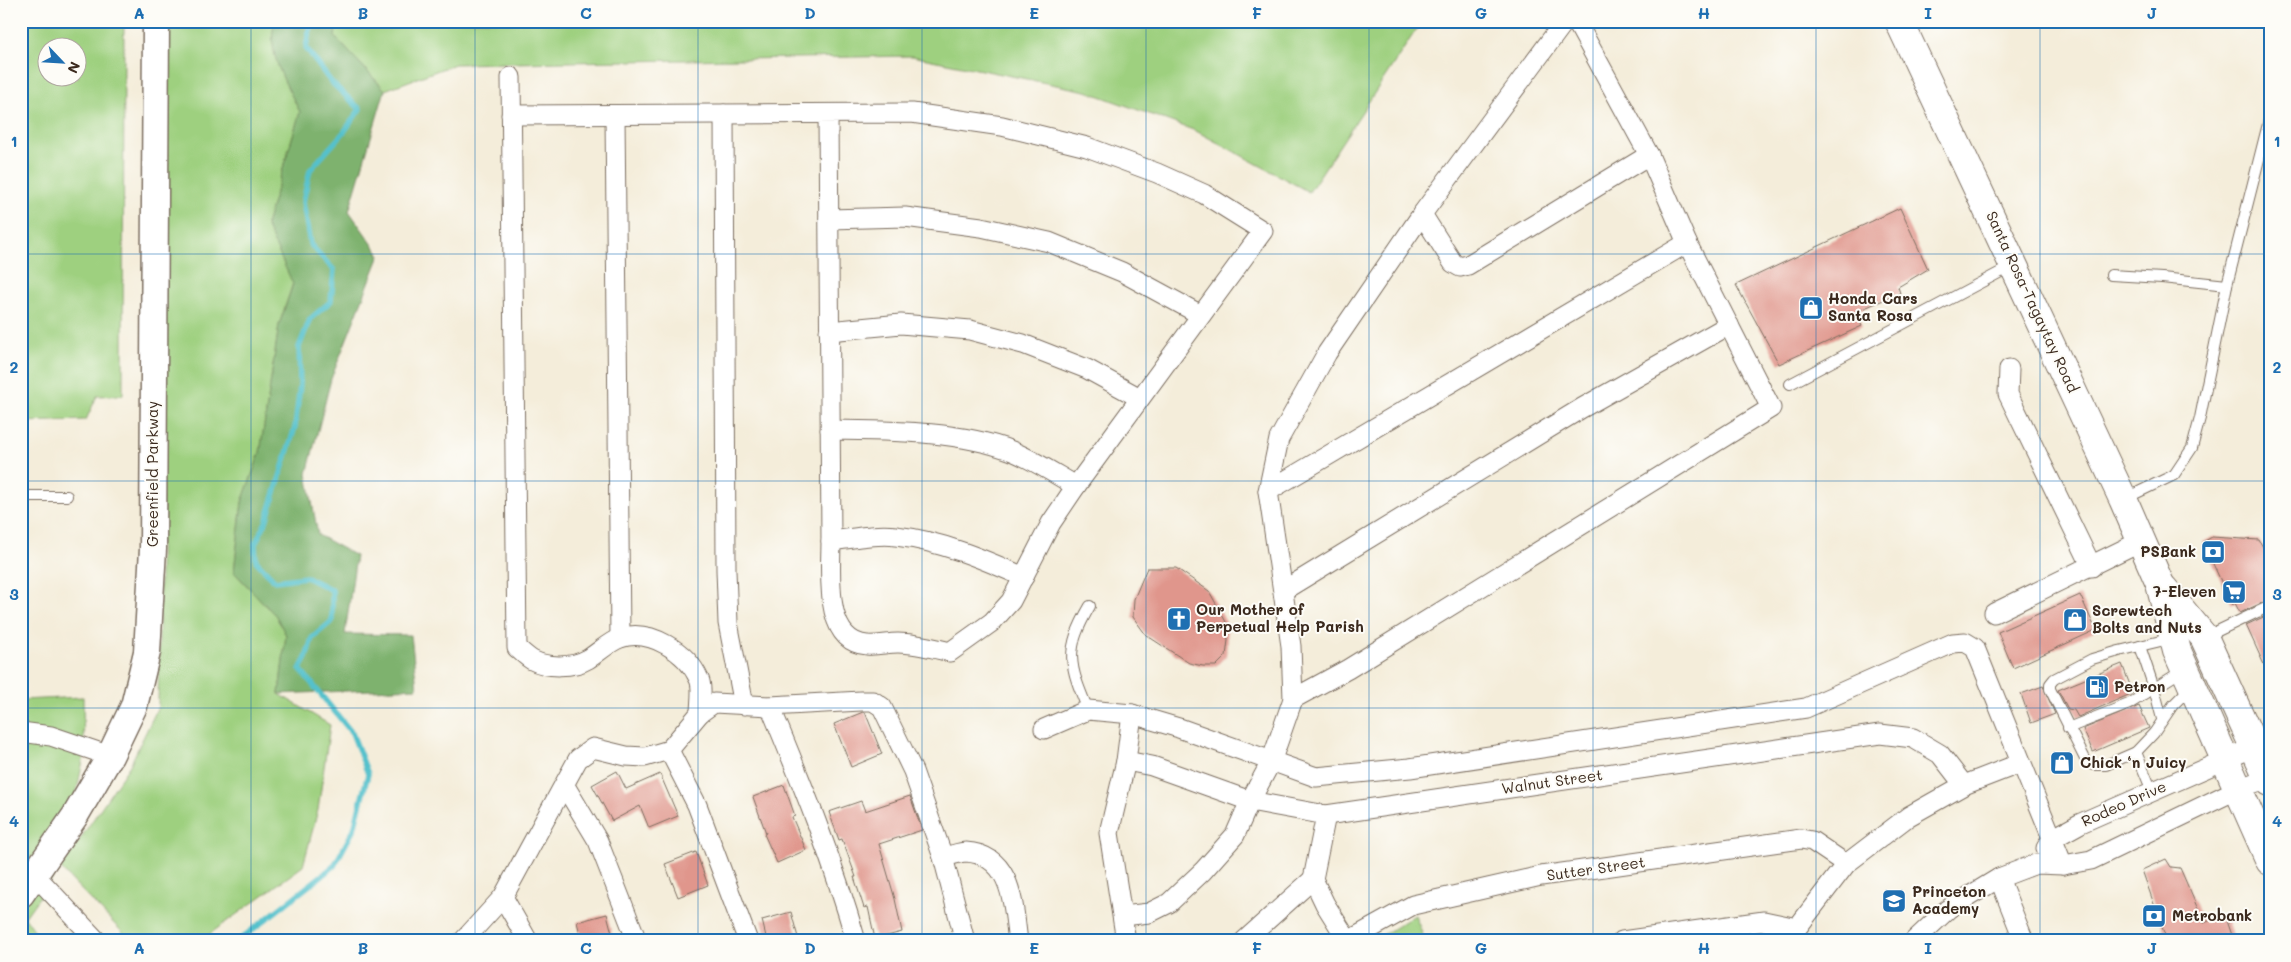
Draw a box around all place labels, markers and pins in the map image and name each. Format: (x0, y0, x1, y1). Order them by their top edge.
place label: Honda Cars Santa Rosa (1828, 288, 1918, 325)
shop icon: Honda Cars Santa Rosa (1798, 295, 1824, 321)
bank icon: PSBank (2200, 539, 2226, 565)
place label: PSBank (2140, 541, 2196, 561)
supermarket icon: 7-Eleven (2221, 579, 2247, 605)
place label: 7-Eleven (2153, 581, 2216, 601)
place label: Our Mother of Perpetual Help Parish (1196, 599, 1364, 636)
place label: Screwtech Bolts and Nuts (2092, 600, 2202, 637)
church icon: Our Mother of Perpetual Help Parish (1166, 606, 1192, 632)
shop icon: Screwtech Bolts and Nuts (2062, 607, 2088, 633)
fuel station icon: Petron (2084, 674, 2110, 700)
place label: Petron (2114, 676, 2165, 696)
shop icon: Chick ‘n Juicy (2049, 750, 2075, 776)
place label: Chick ‘n Juicy (2080, 752, 2186, 772)
place label: Princeton Academy (1912, 881, 1986, 918)
school or university icon: Princeton Academy (1881, 888, 1907, 914)
bank icon: Metrobank (2141, 903, 2167, 929)
place label: Metrobank (2172, 905, 2252, 925)

